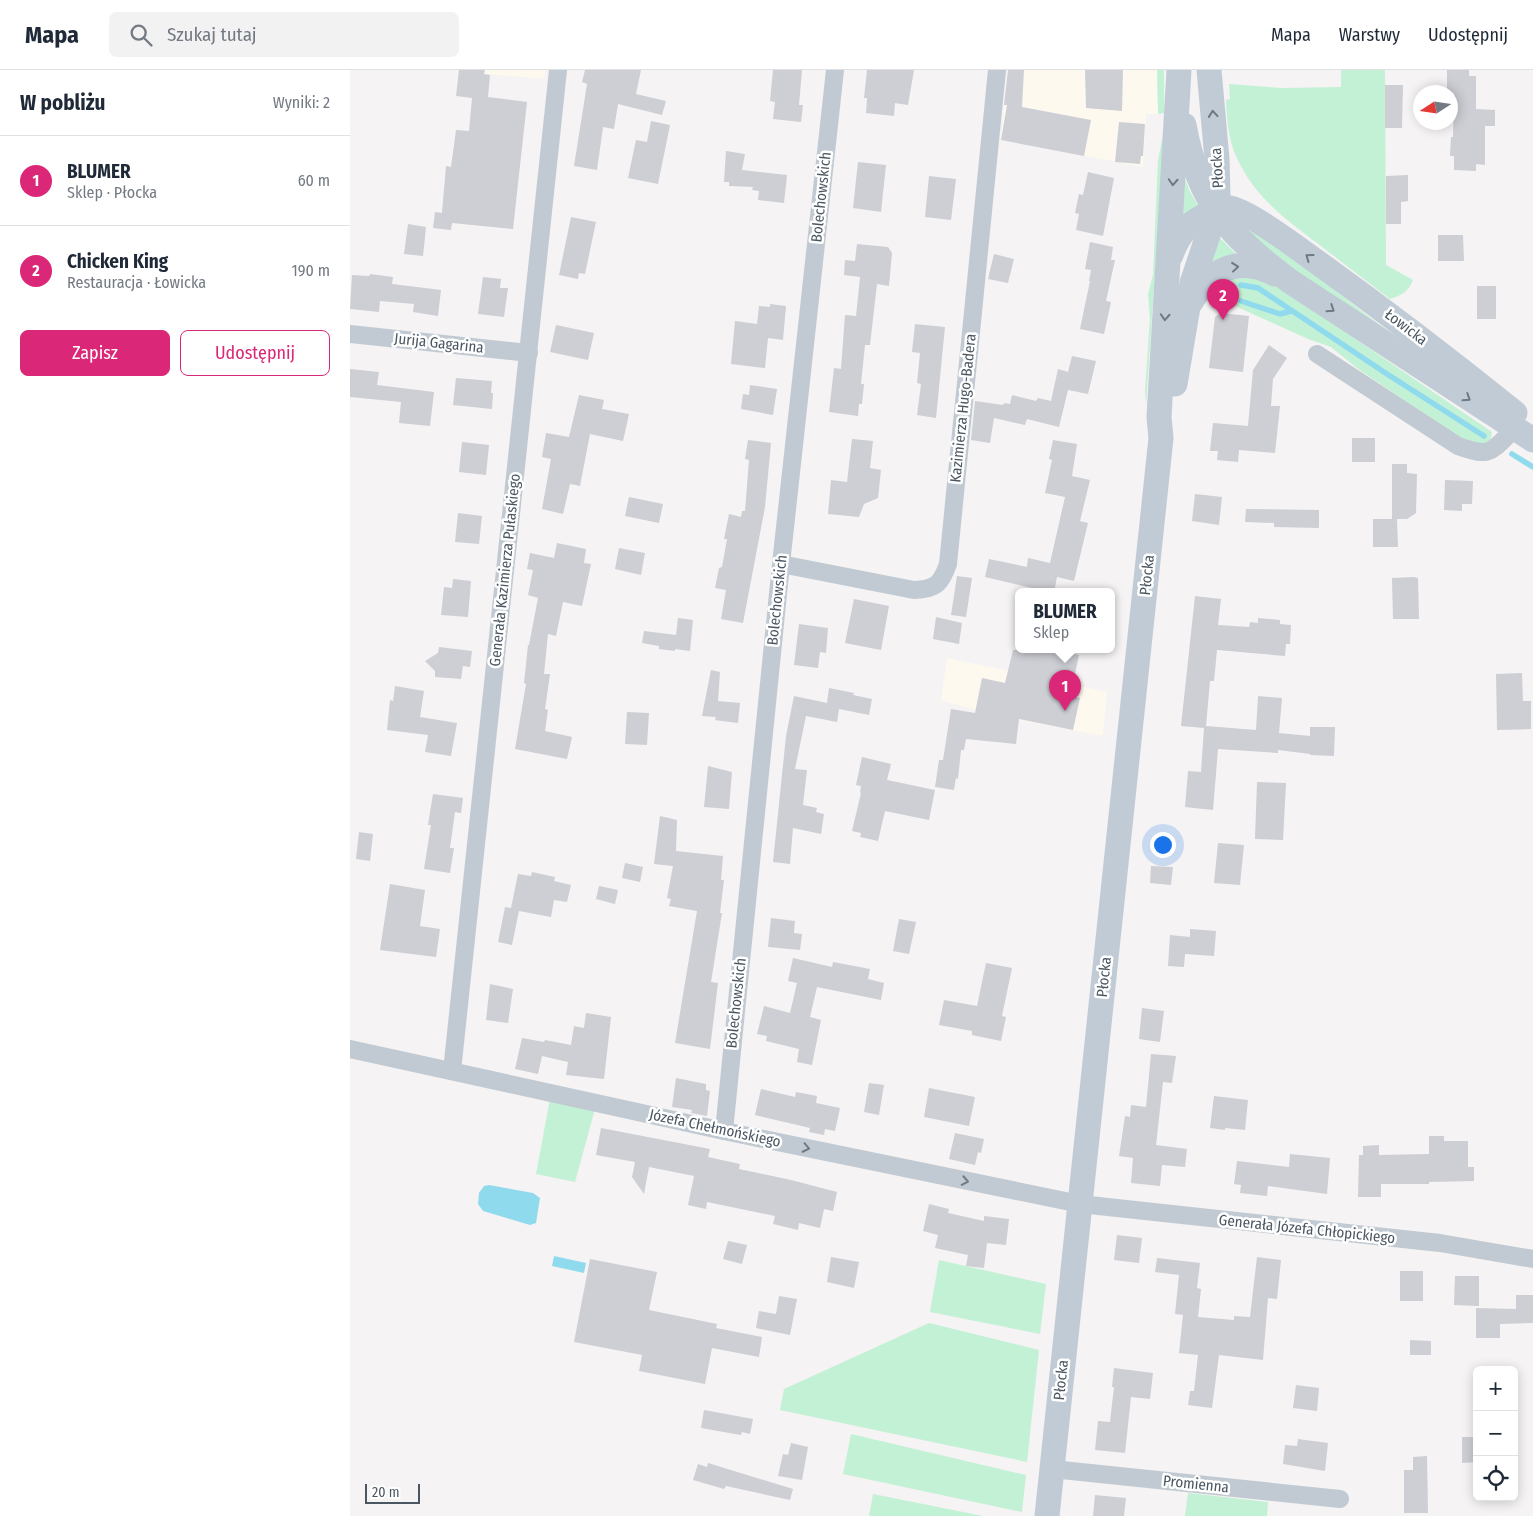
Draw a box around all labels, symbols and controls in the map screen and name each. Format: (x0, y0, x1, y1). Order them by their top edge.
search box (109, 12, 459, 57)
text: Mapa (25, 21, 79, 49)
icon: search (127, 21, 155, 49)
text: Szukaj tutaj (167, 23, 257, 46)
text: Mapa (1271, 24, 1311, 46)
text: Warstwy (1339, 24, 1400, 46)
text: Udostępnij (1428, 24, 1508, 46)
north arrow (1413, 85, 1458, 130)
text: W pobliżu (20, 90, 105, 116)
text: Wyniki: 2 (273, 93, 330, 112)
one-way arrow (1208, 110, 1219, 118)
street label: Płocka (1207, 147, 1227, 189)
street label: Bolechowskich (807, 151, 835, 243)
text: BLUMER (67, 160, 131, 183)
text: 1 (33, 171, 39, 190)
text: 60 m (298, 171, 330, 190)
one-way arrow (1168, 178, 1179, 186)
text: Sklep · Płocka (67, 183, 157, 202)
text: Chicken King (67, 250, 168, 273)
one-way arrow (1305, 254, 1315, 263)
text: 2 (32, 261, 40, 280)
text: 190 m (292, 261, 330, 280)
one-way arrow (1232, 262, 1240, 273)
text: Restauracja · Łowicka (67, 273, 206, 292)
pin: 2 (1207, 279, 1239, 320)
one-way arrow (1326, 302, 1335, 312)
street label: Łowicka (1381, 305, 1431, 349)
one-way arrow (1160, 313, 1171, 321)
street label: Jurija Gagarina (393, 329, 485, 357)
button: Zapisz (20, 330, 170, 376)
button: Udostępnij (180, 330, 330, 376)
street label: Kazimierza Hugo-Badera (946, 333, 980, 483)
one-way arrow (1461, 392, 1471, 401)
street label: Generała Kazimierza Pułaskiego (486, 473, 524, 667)
street label: Bolechowskich (763, 554, 791, 646)
street label: Płocka (1136, 554, 1158, 596)
popup (1015, 588, 1115, 653)
text: BLUMER (1033, 600, 1097, 623)
text: Sklep (1033, 623, 1069, 642)
pin: 1 (1049, 670, 1081, 711)
your location (1150, 832, 1176, 858)
street label: Płocka (1093, 956, 1115, 998)
street label: Bolechowskich (722, 957, 750, 1049)
street label: Józefa Chełmońskiego (648, 1105, 783, 1151)
one-way arrow (801, 1142, 810, 1153)
one-way arrow (960, 1176, 969, 1186)
street label: Generała Józefa Chłopickiego (1218, 1211, 1396, 1247)
street label: Płocka (1050, 1359, 1072, 1401)
map controls (1473, 1366, 1518, 1501)
button: + (1473, 1366, 1518, 1411)
button: − (1473, 1411, 1518, 1456)
button: locate (1473, 1456, 1518, 1501)
street label: Promienna (1162, 1472, 1230, 1496)
scale bar (365, 1481, 420, 1504)
text: 20 m (372, 1484, 400, 1501)

